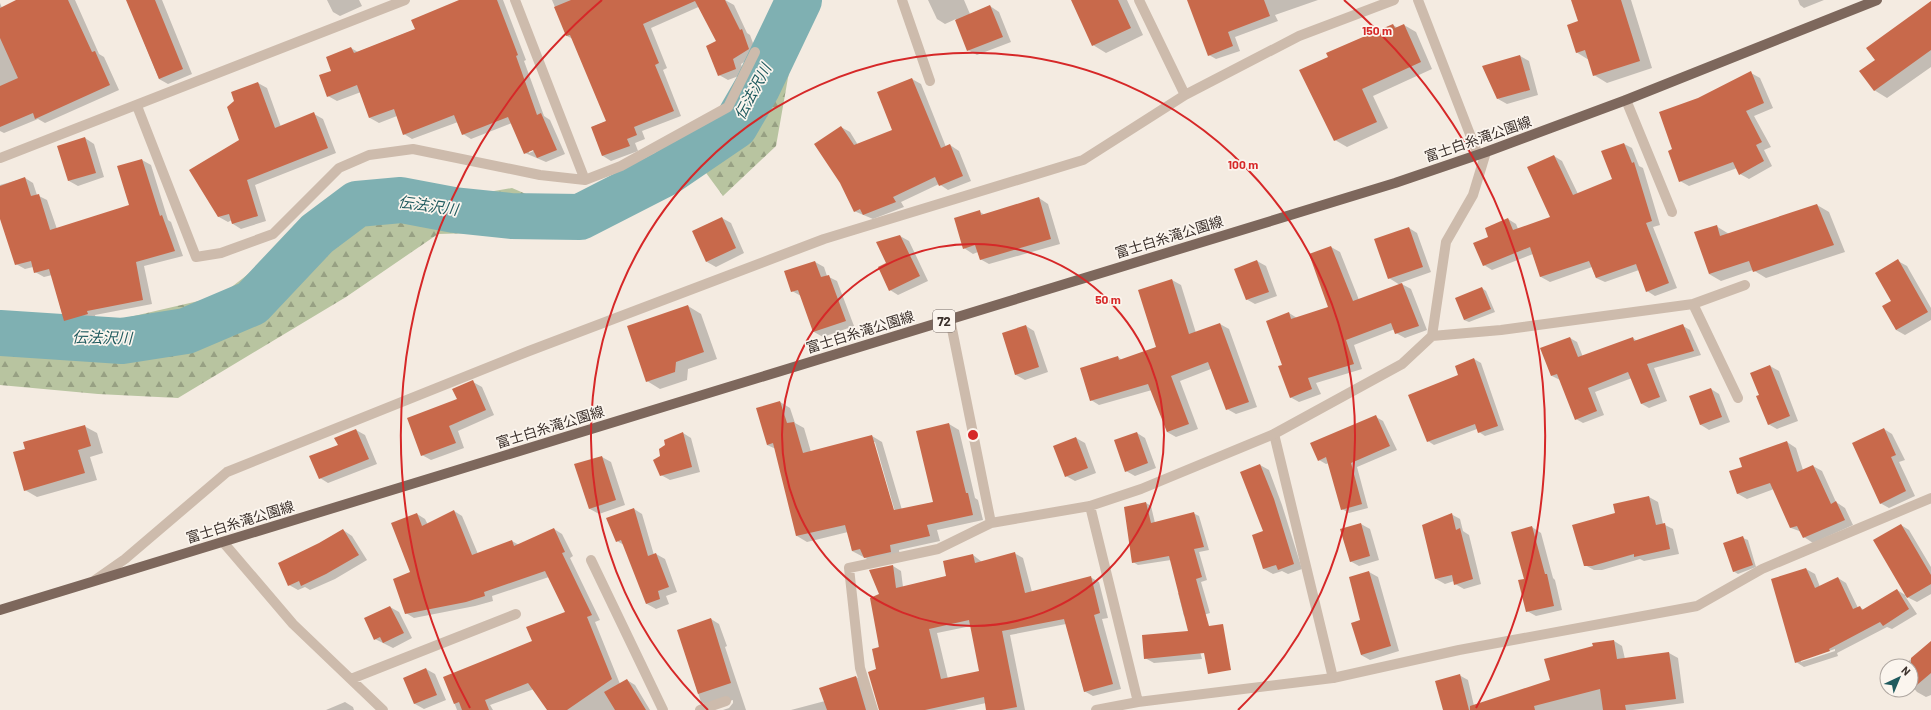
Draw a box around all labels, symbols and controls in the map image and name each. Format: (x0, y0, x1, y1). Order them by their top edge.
text: 150 m (1362, 23, 1392, 37)
water label: 伝法沢川 (730, 59, 775, 122)
street label: 富士白糸滝公園線 (1422, 112, 1534, 165)
text: 100 m (1228, 157, 1258, 171)
water label: 伝法沢川 (397, 192, 461, 218)
street label: 富士白糸滝公園線 (1113, 212, 1225, 261)
text: 50 m (1095, 292, 1121, 306)
street label: 富士白糸滝公園線 (804, 307, 916, 356)
road number: 72 (933, 310, 955, 332)
water label: 伝法沢川 (72, 327, 134, 347)
street label: 富士白糸滝公園線 (494, 402, 606, 451)
centre of rings (966, 428, 980, 442)
street label: 富士白糸滝公園線 (184, 497, 296, 546)
north arrow (1879, 658, 1919, 698)
text: N (1899, 663, 1913, 678)

